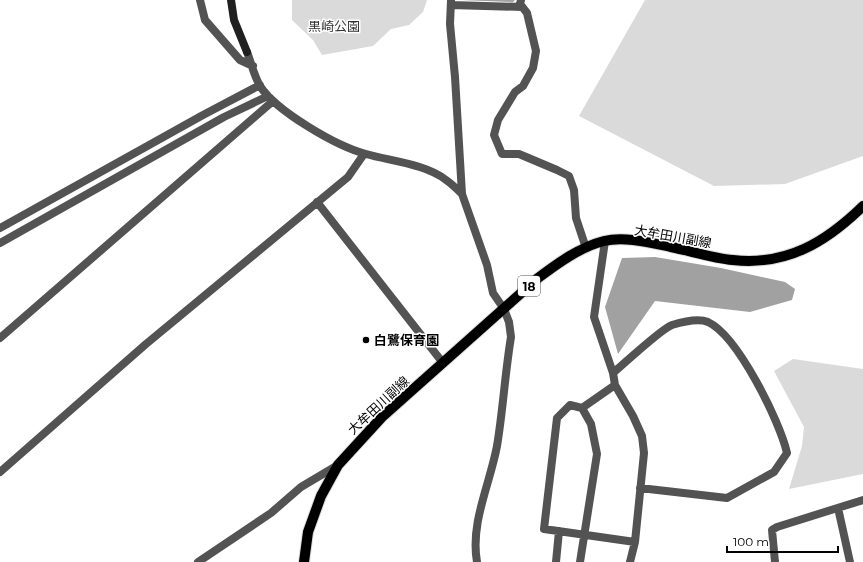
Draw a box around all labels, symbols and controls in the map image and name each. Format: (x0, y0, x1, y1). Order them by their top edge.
park label: 黒崎公園 (308, 18, 360, 34)
street label: 大牟田川副線 (633, 221, 713, 251)
road number: 18 (518, 276, 540, 296)
place label: 白鷺保育園 (374, 332, 439, 348)
marker: 白鷺保育園 (361, 335, 371, 345)
street label: 大牟田川副線 (344, 373, 412, 437)
scale bar (727, 528, 838, 554)
text: 100 m (733, 534, 769, 549)

